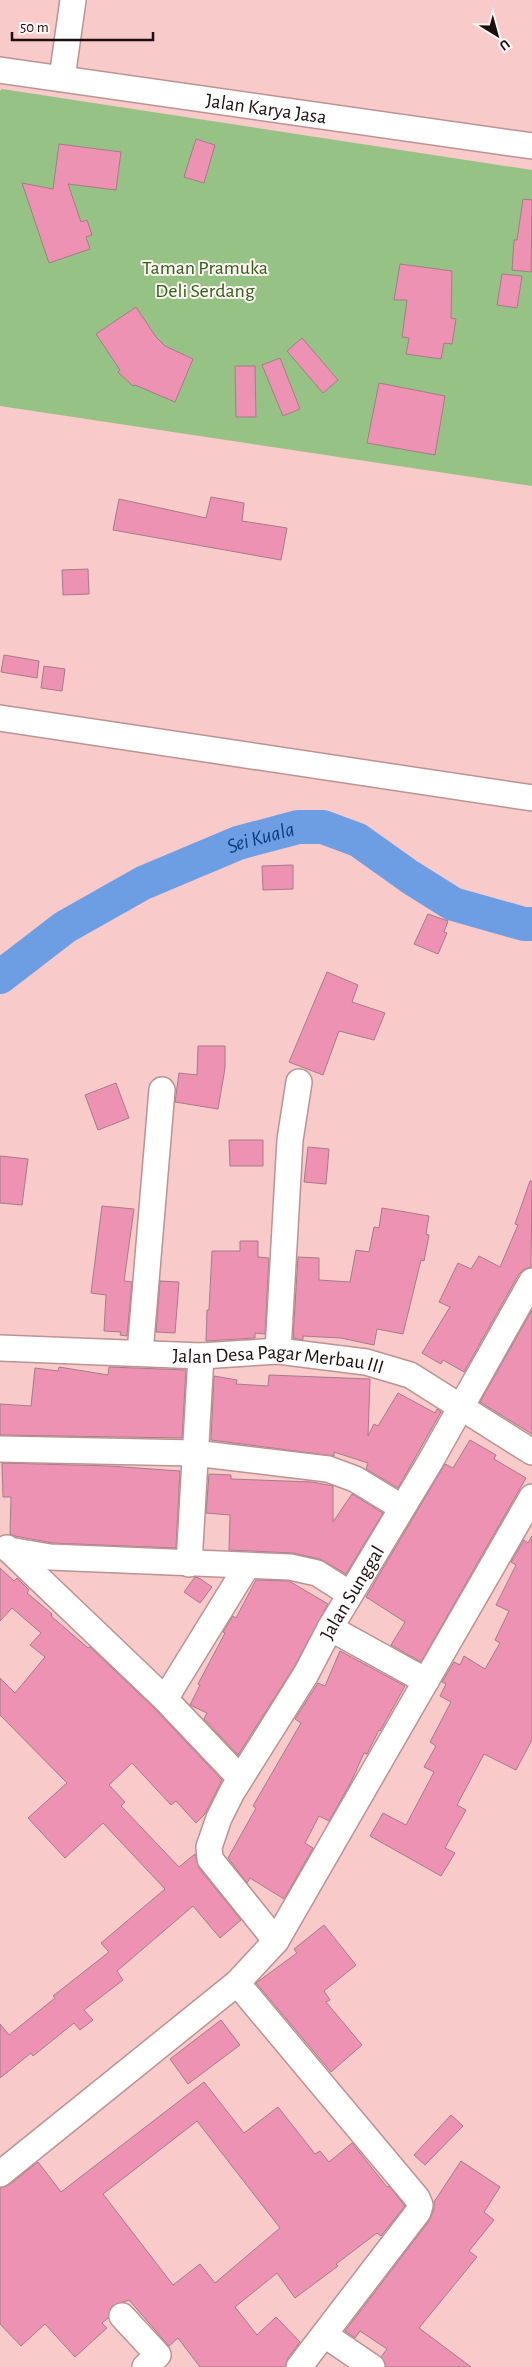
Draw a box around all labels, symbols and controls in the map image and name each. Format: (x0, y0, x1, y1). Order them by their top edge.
scale bar (12, 10, 154, 42)
north arrow (472, 10, 522, 60)
text: 50 m (20, 20, 49, 35)
text: U (496, 36, 512, 53)
street label: Jalan Karya Jasa (204, 91, 328, 128)
park label: Taman Pramuka Deli Serdang (142, 258, 268, 301)
water label: Sei Kuala (224, 818, 297, 857)
street label: Jalan Desa Pagar Merbau III (172, 1342, 386, 1378)
street label: Jalan Sunggal (317, 1542, 388, 1643)

